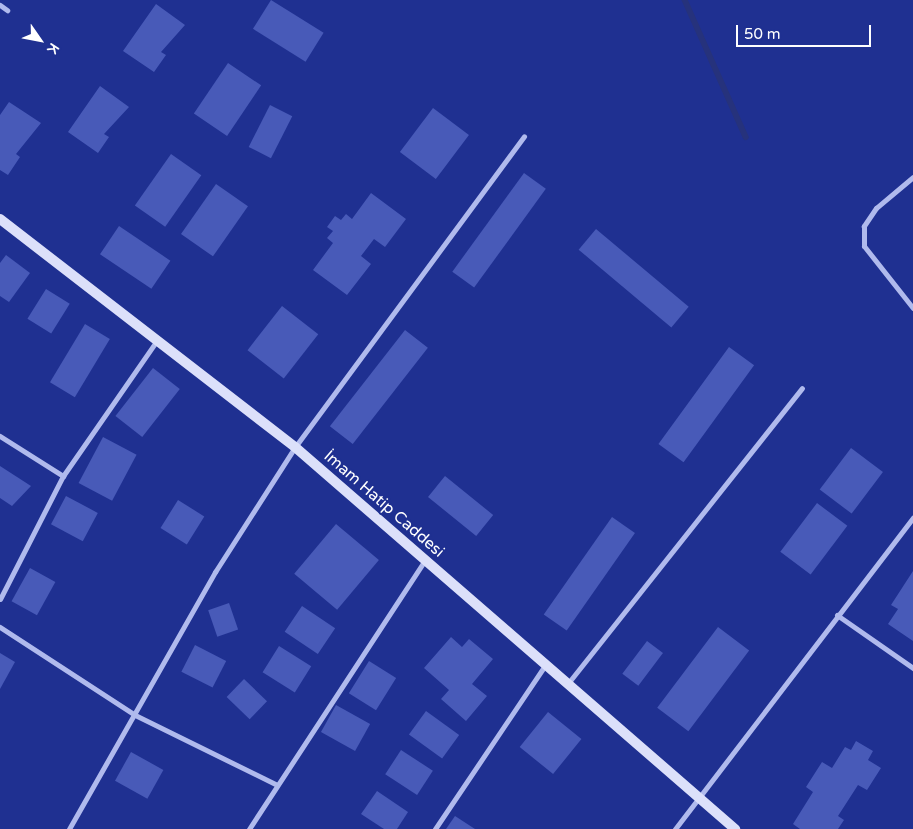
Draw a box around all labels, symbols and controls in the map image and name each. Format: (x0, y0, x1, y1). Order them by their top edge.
north arrow (15, 15, 65, 65)
scale bar (738, 15, 873, 47)
text: 50 m (744, 25, 781, 43)
text: K (43, 40, 63, 57)
street label: İmam Hatip Caddesi (320, 447, 448, 561)

